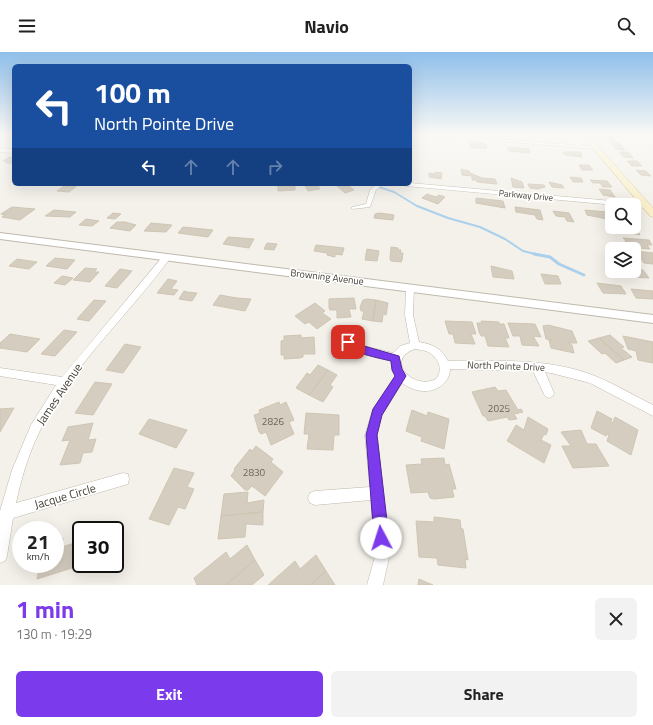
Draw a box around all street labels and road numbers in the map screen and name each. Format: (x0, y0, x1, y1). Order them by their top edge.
street label: Parkway Drive (498, 186, 554, 204)
street label: Browning Avenue (289, 265, 365, 289)
street label: North Pointe Drive (467, 357, 545, 375)
street label: James Avenue (31, 359, 87, 429)
street label: Jacque Circle (32, 478, 98, 514)

